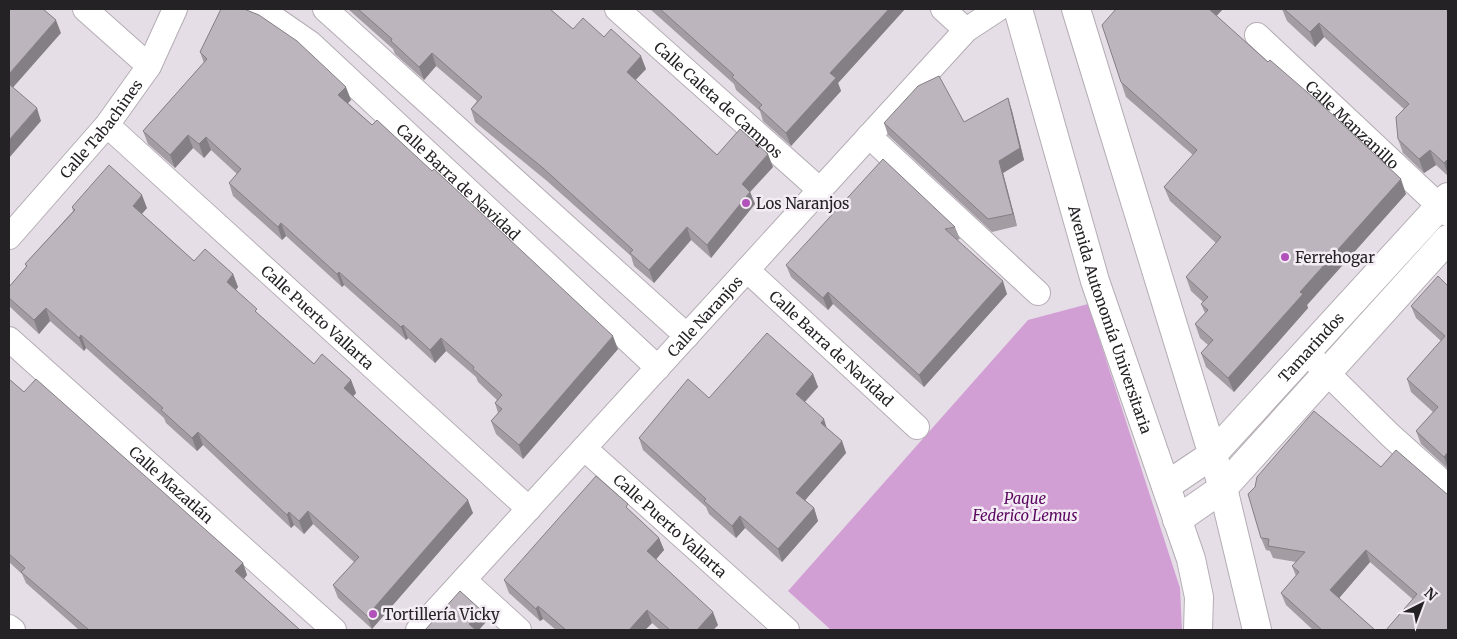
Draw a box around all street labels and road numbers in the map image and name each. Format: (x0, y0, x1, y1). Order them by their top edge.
street label: Calle Caleta de Campos (650, 37, 787, 162)
street label: Calle Tabachines (55, 76, 146, 182)
street label: Calle Manzanillo (1302, 76, 1403, 173)
street label: Calle Barra de Navidad (393, 120, 524, 244)
street label: Avenida Autonomía Universitaria (1064, 202, 1156, 436)
street label: Calle Puerto Vallarta (257, 261, 378, 373)
street label: Calle Naranjos (663, 272, 746, 361)
street label: Calle Barra de Navidad (766, 286, 897, 410)
street label: Tamarindos (1274, 308, 1348, 386)
street label: Calle Mazatlán (125, 442, 218, 527)
street label: Calle Puerto Vallarta (610, 470, 731, 581)

